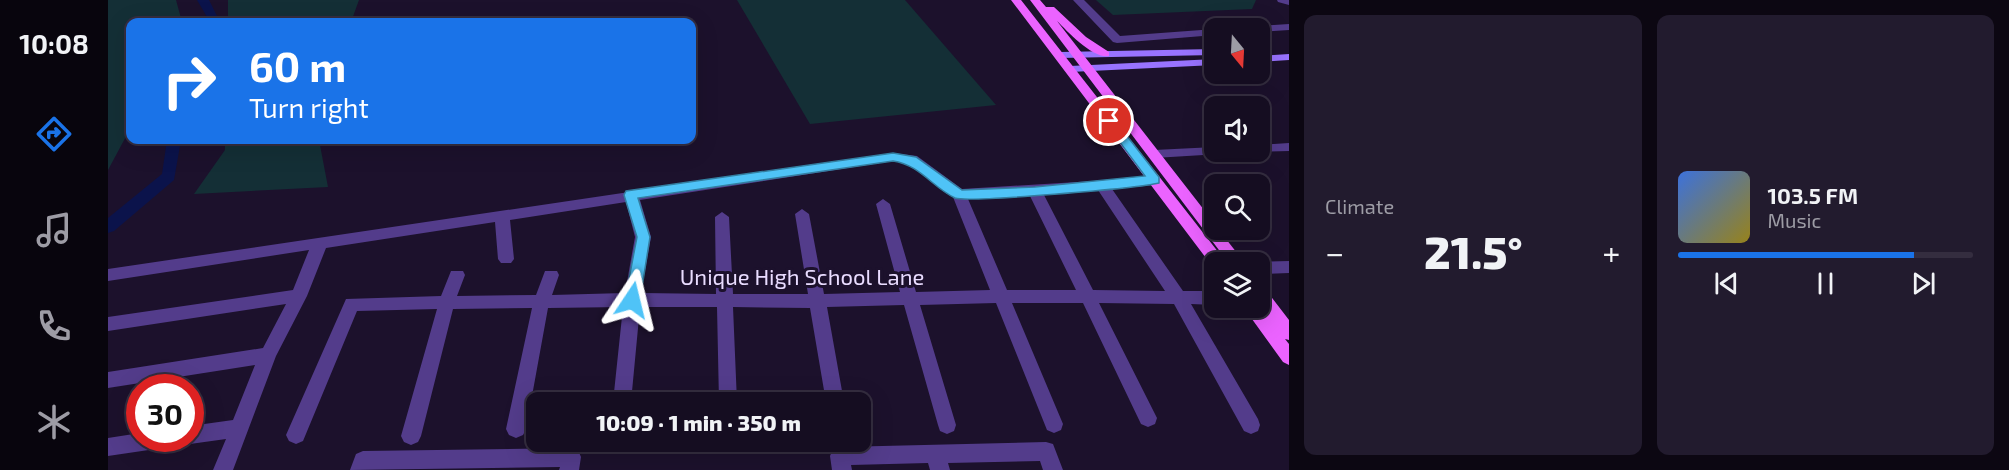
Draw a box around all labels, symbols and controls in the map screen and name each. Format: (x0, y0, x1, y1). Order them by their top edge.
north arrow (1204, 18, 1270, 84)
map controls (1204, 18, 1270, 318)
text: 10:08 (19, 27, 89, 59)
text: 60 m (249, 40, 346, 90)
icon: right (150, 42, 228, 120)
text: Turn right (249, 91, 369, 123)
pin (1083, 95, 1134, 146)
button: sound (1204, 96, 1270, 162)
icon: arrive (1092, 104, 1125, 137)
icon: directions (33, 113, 75, 155)
button: search (1204, 174, 1270, 240)
text: 103.5 FM (1768, 182, 1858, 208)
text: Climate (1325, 194, 1394, 218)
text: Music (1768, 208, 1821, 232)
icon: music (33, 209, 75, 251)
text: 21.5° (1424, 224, 1523, 278)
text: − (1325, 232, 1344, 272)
text: + (1602, 232, 1620, 272)
button: layers (1204, 252, 1270, 318)
street label: Unique High School Lane (680, 263, 924, 289)
icon: previous (1710, 267, 1743, 300)
icon: pause (1809, 267, 1842, 300)
icon: next (1907, 267, 1940, 300)
position arrow (600, 268, 664, 332)
icon: phone (33, 305, 75, 347)
speed limit sign: 30 (126, 374, 204, 452)
icon: climate (33, 401, 75, 443)
text: 10:09 · 1 min · 350 m (596, 409, 801, 435)

